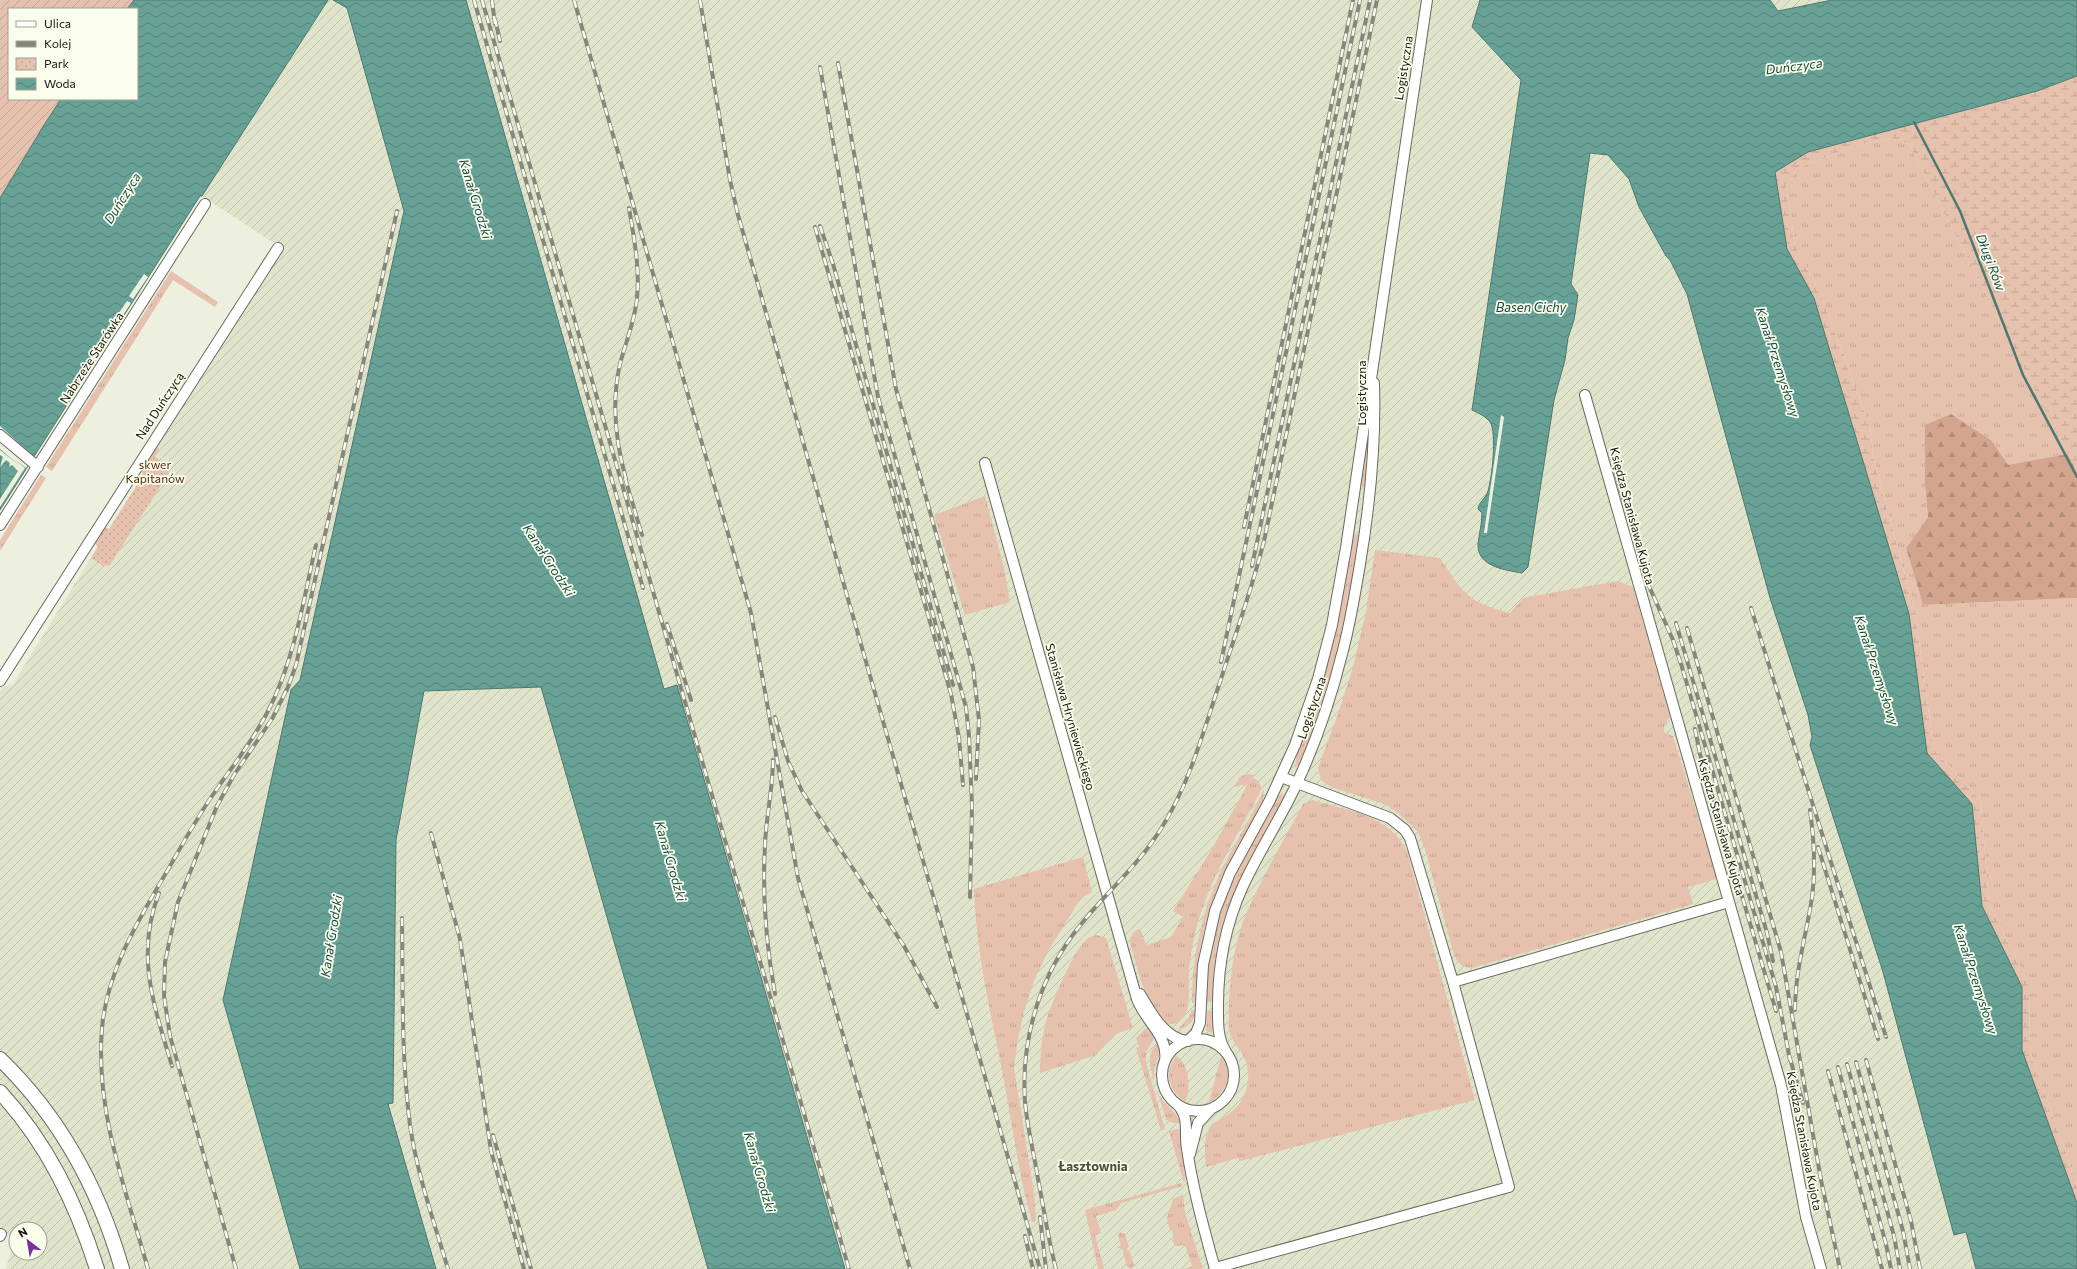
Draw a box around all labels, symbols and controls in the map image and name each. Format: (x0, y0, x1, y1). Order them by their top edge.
legend (8, 8, 138, 100)
text: Ulica (44, 16, 71, 30)
street label: Logistyczna (1391, 35, 1415, 101)
text: Kolej (44, 36, 71, 50)
water label: Duńczyca (1765, 55, 1823, 77)
text: Park (44, 56, 70, 70)
text: Woda (44, 76, 76, 90)
water label: Kanał Grodzki (456, 157, 496, 242)
water label: Duńczyca (100, 169, 144, 226)
water label: Długi Rów (1973, 231, 2009, 293)
water label: Basen Cichy (1496, 299, 1568, 315)
water label: Kanał Przemysłowy (1753, 305, 1804, 420)
street label: Nabrzeże Starówka (56, 309, 126, 406)
street label: Logistyczna (1354, 360, 1368, 426)
street label: Nad Duńczycą (132, 369, 186, 442)
street label: Księdza Stanisława Kujota (1608, 445, 1658, 586)
park label: skwer Kapitanów (125, 457, 185, 485)
water label: Kanał Grodzki (520, 521, 579, 600)
water label: Kanał Przemysłowy (1852, 613, 1903, 728)
street label: Stanisława Hryniewieckiego (1043, 642, 1099, 792)
street label: Logistyczna (1294, 675, 1328, 741)
street label: Księdza Stanisława Kujota (1696, 757, 1748, 897)
water label: Kanał Grodzki (652, 819, 690, 904)
water label: Kanał Grodzki (317, 893, 345, 978)
water label: Kanał Przemysłowy (1951, 922, 2002, 1037)
street label: Księdza Stanisława Kujota (1785, 1070, 1825, 1212)
water label: Kanał Grodzki (741, 1130, 779, 1215)
district label: Łasztownia (1057, 1158, 1128, 1174)
north arrow (8, 1221, 48, 1261)
text: N (16, 1224, 29, 1240)

